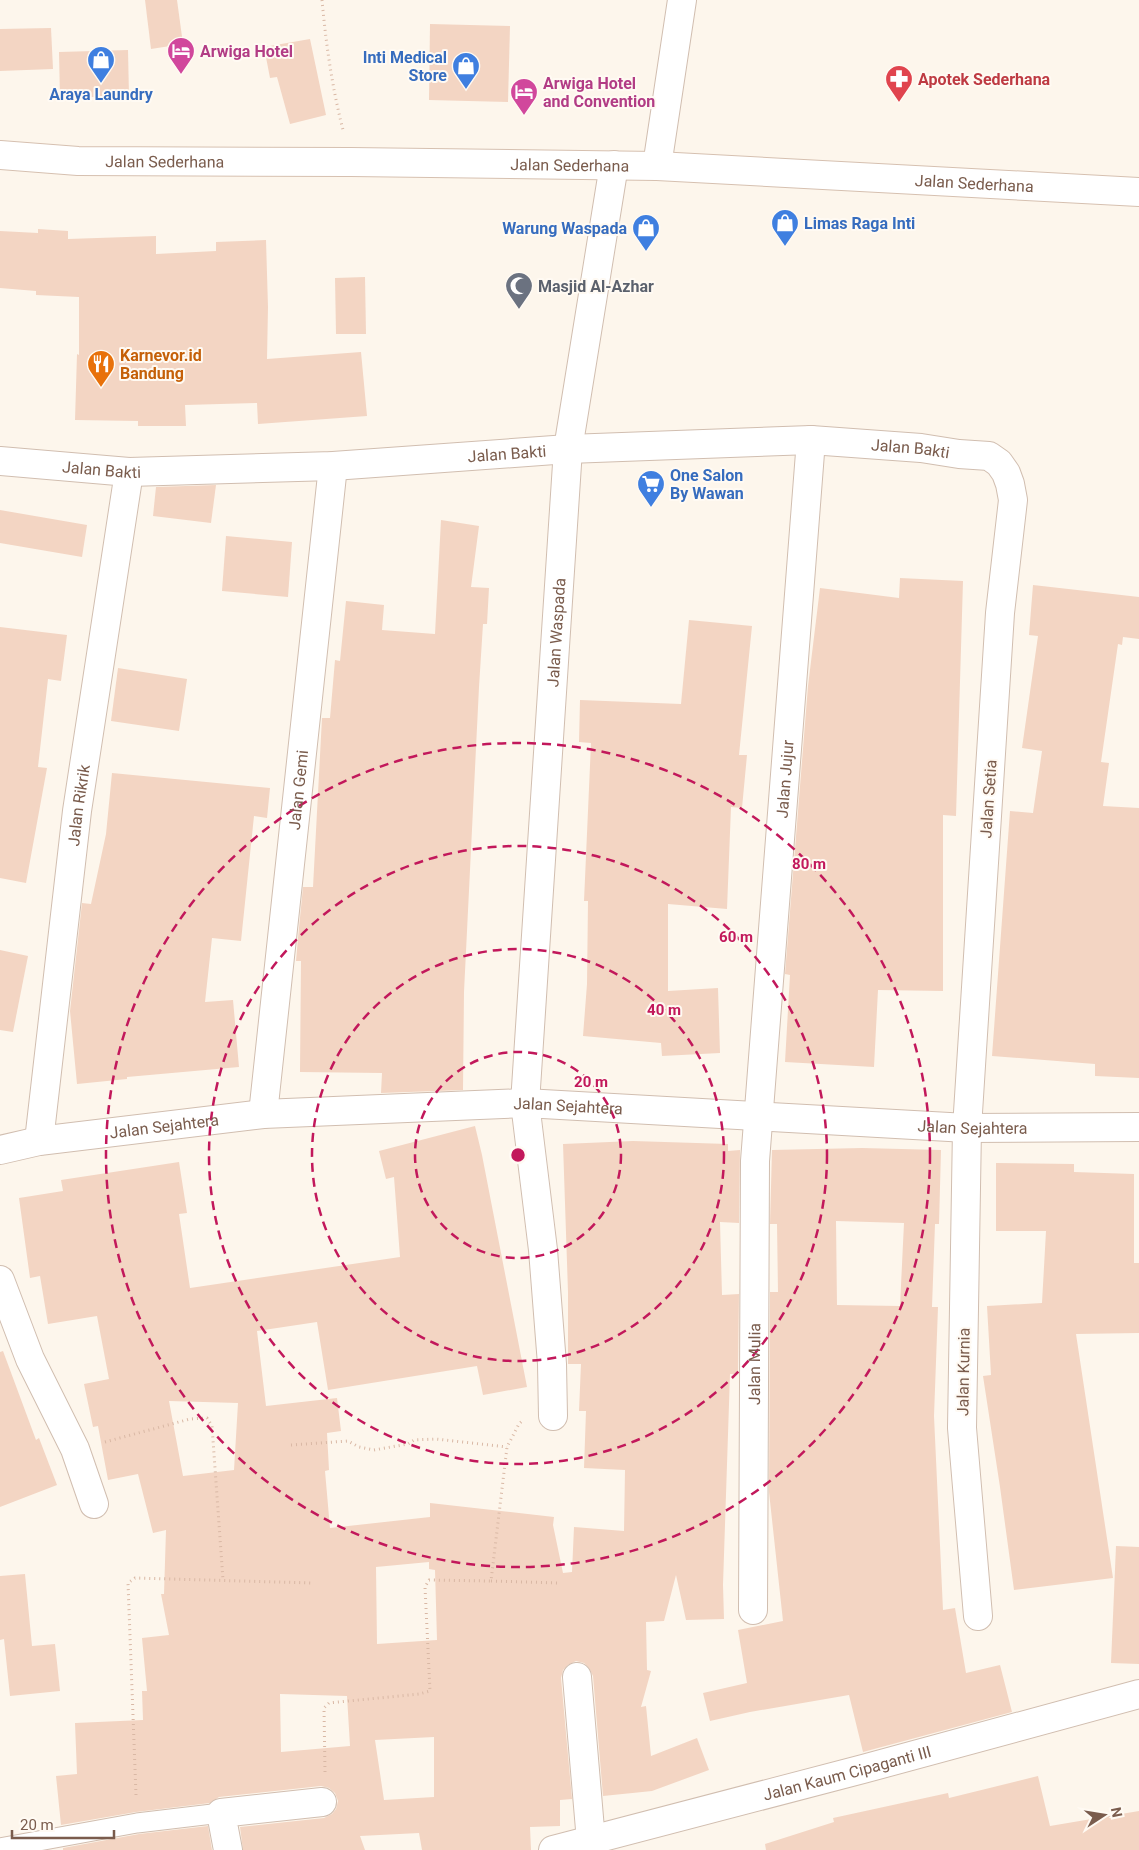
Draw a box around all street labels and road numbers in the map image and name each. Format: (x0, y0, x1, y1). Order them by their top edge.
street label: Jalan Sederhana (105, 152, 224, 172)
street label: Jalan Sederhana (510, 155, 629, 176)
street label: Jalan Sederhana (914, 171, 1034, 196)
street label: Jalan Bakti (870, 435, 951, 462)
street label: Jalan Bakti (467, 442, 547, 466)
street label: Jalan Bakti (62, 457, 141, 482)
street label: Jalan Waspada (543, 577, 569, 688)
street label: Jalan Jujur (773, 739, 798, 819)
street label: Jalan Gemi (285, 749, 312, 831)
street label: Jalan Setia (976, 759, 1001, 839)
street label: Jalan Rikrik (64, 762, 94, 847)
street label: Jalan Sejahtera (513, 1094, 623, 1119)
street label: Jalan Sejahtera (108, 1110, 220, 1142)
street label: Jalan Sejahtera (917, 1116, 1027, 1138)
street label: Jalan Mulia (745, 1323, 764, 1405)
street label: Jalan Kurnia (953, 1328, 974, 1416)
street label: Jalan Kaum Cipaganti III (761, 1742, 933, 1805)

